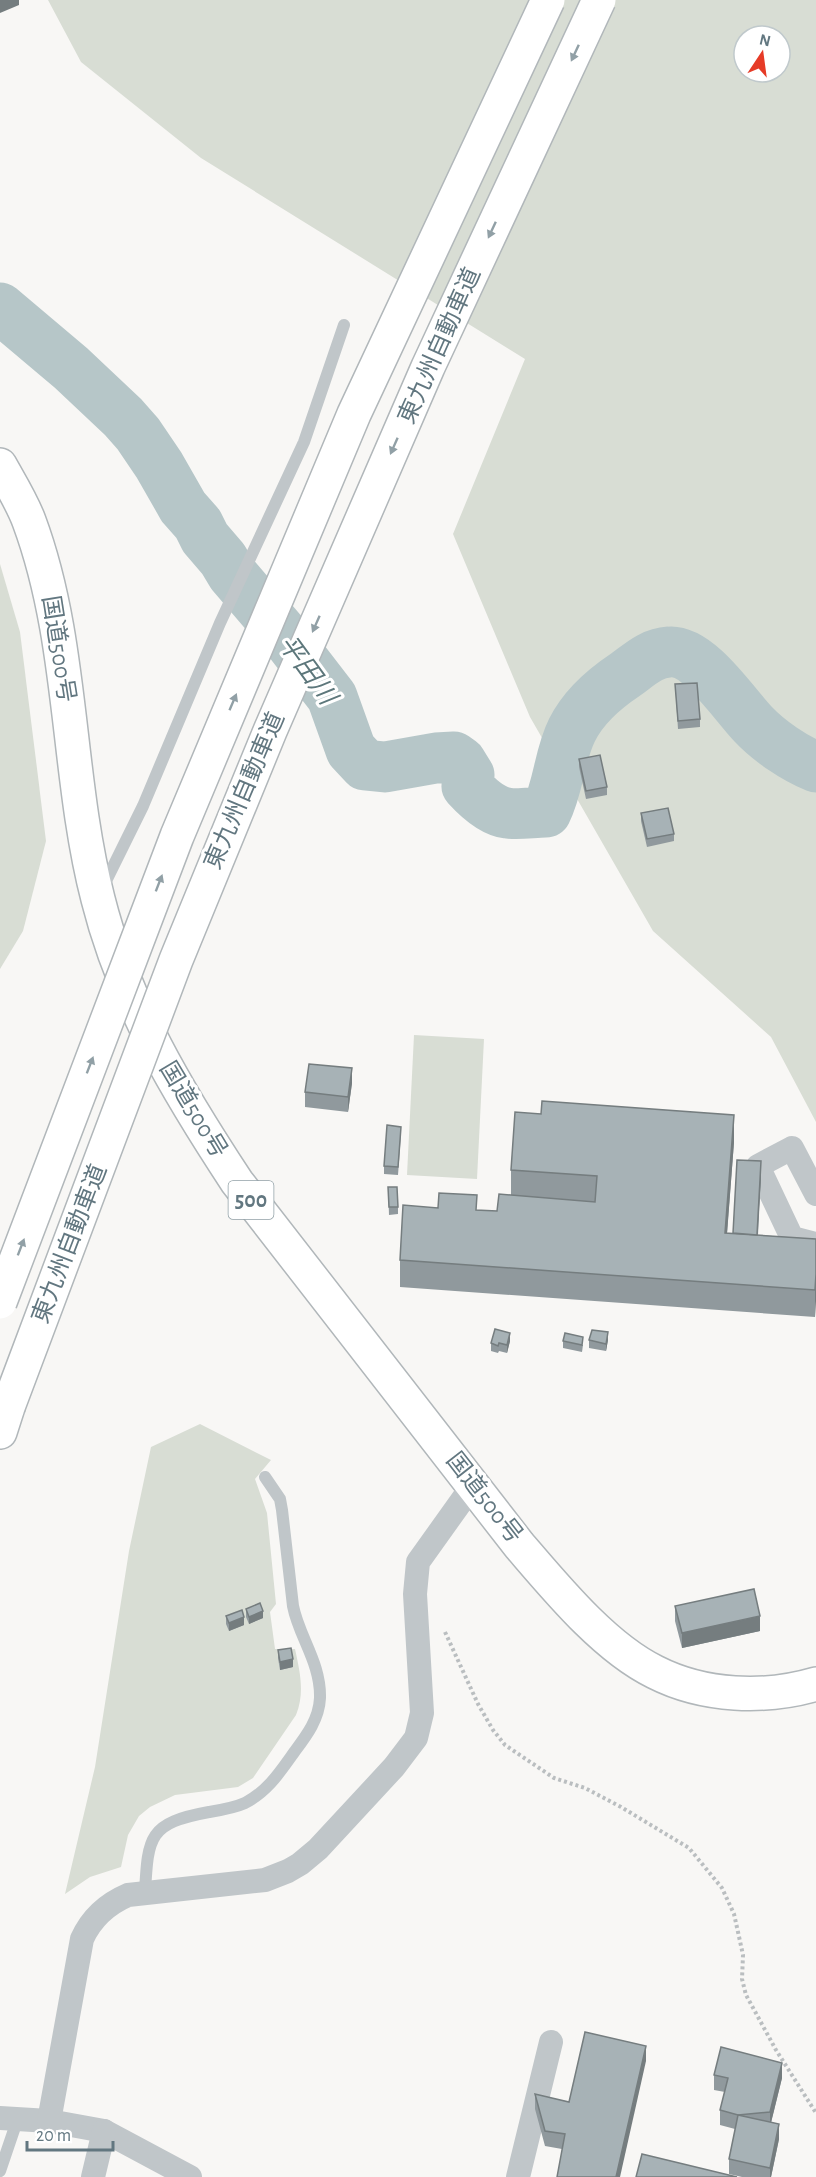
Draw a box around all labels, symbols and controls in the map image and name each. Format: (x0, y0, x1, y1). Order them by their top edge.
north arrow (732, 24, 792, 84)
text: N (758, 31, 772, 49)
one-way arrow (570, 45, 579, 62)
one-way arrow (488, 221, 497, 238)
street label: 東九州自動車道 (393, 264, 485, 428)
one-way arrow (390, 437, 399, 454)
street label: 国道500号 (38, 594, 80, 704)
one-way arrow (311, 616, 321, 634)
water label: 平田川 (274, 631, 342, 712)
one-way arrow (228, 693, 238, 711)
street label: 東九州自動車道 (199, 708, 289, 873)
one-way arrow (154, 873, 164, 891)
one-way arrow (86, 1056, 95, 1074)
street label: 国道500号 (155, 1057, 233, 1162)
street label: 東九州自動車道 (27, 1161, 111, 1327)
road number: 500 (228, 1181, 274, 1219)
one-way arrow (16, 1238, 26, 1256)
street label: 国道500号 (441, 1447, 528, 1548)
scale bar (27, 2114, 112, 2152)
text: 20 m (36, 2127, 71, 2145)

